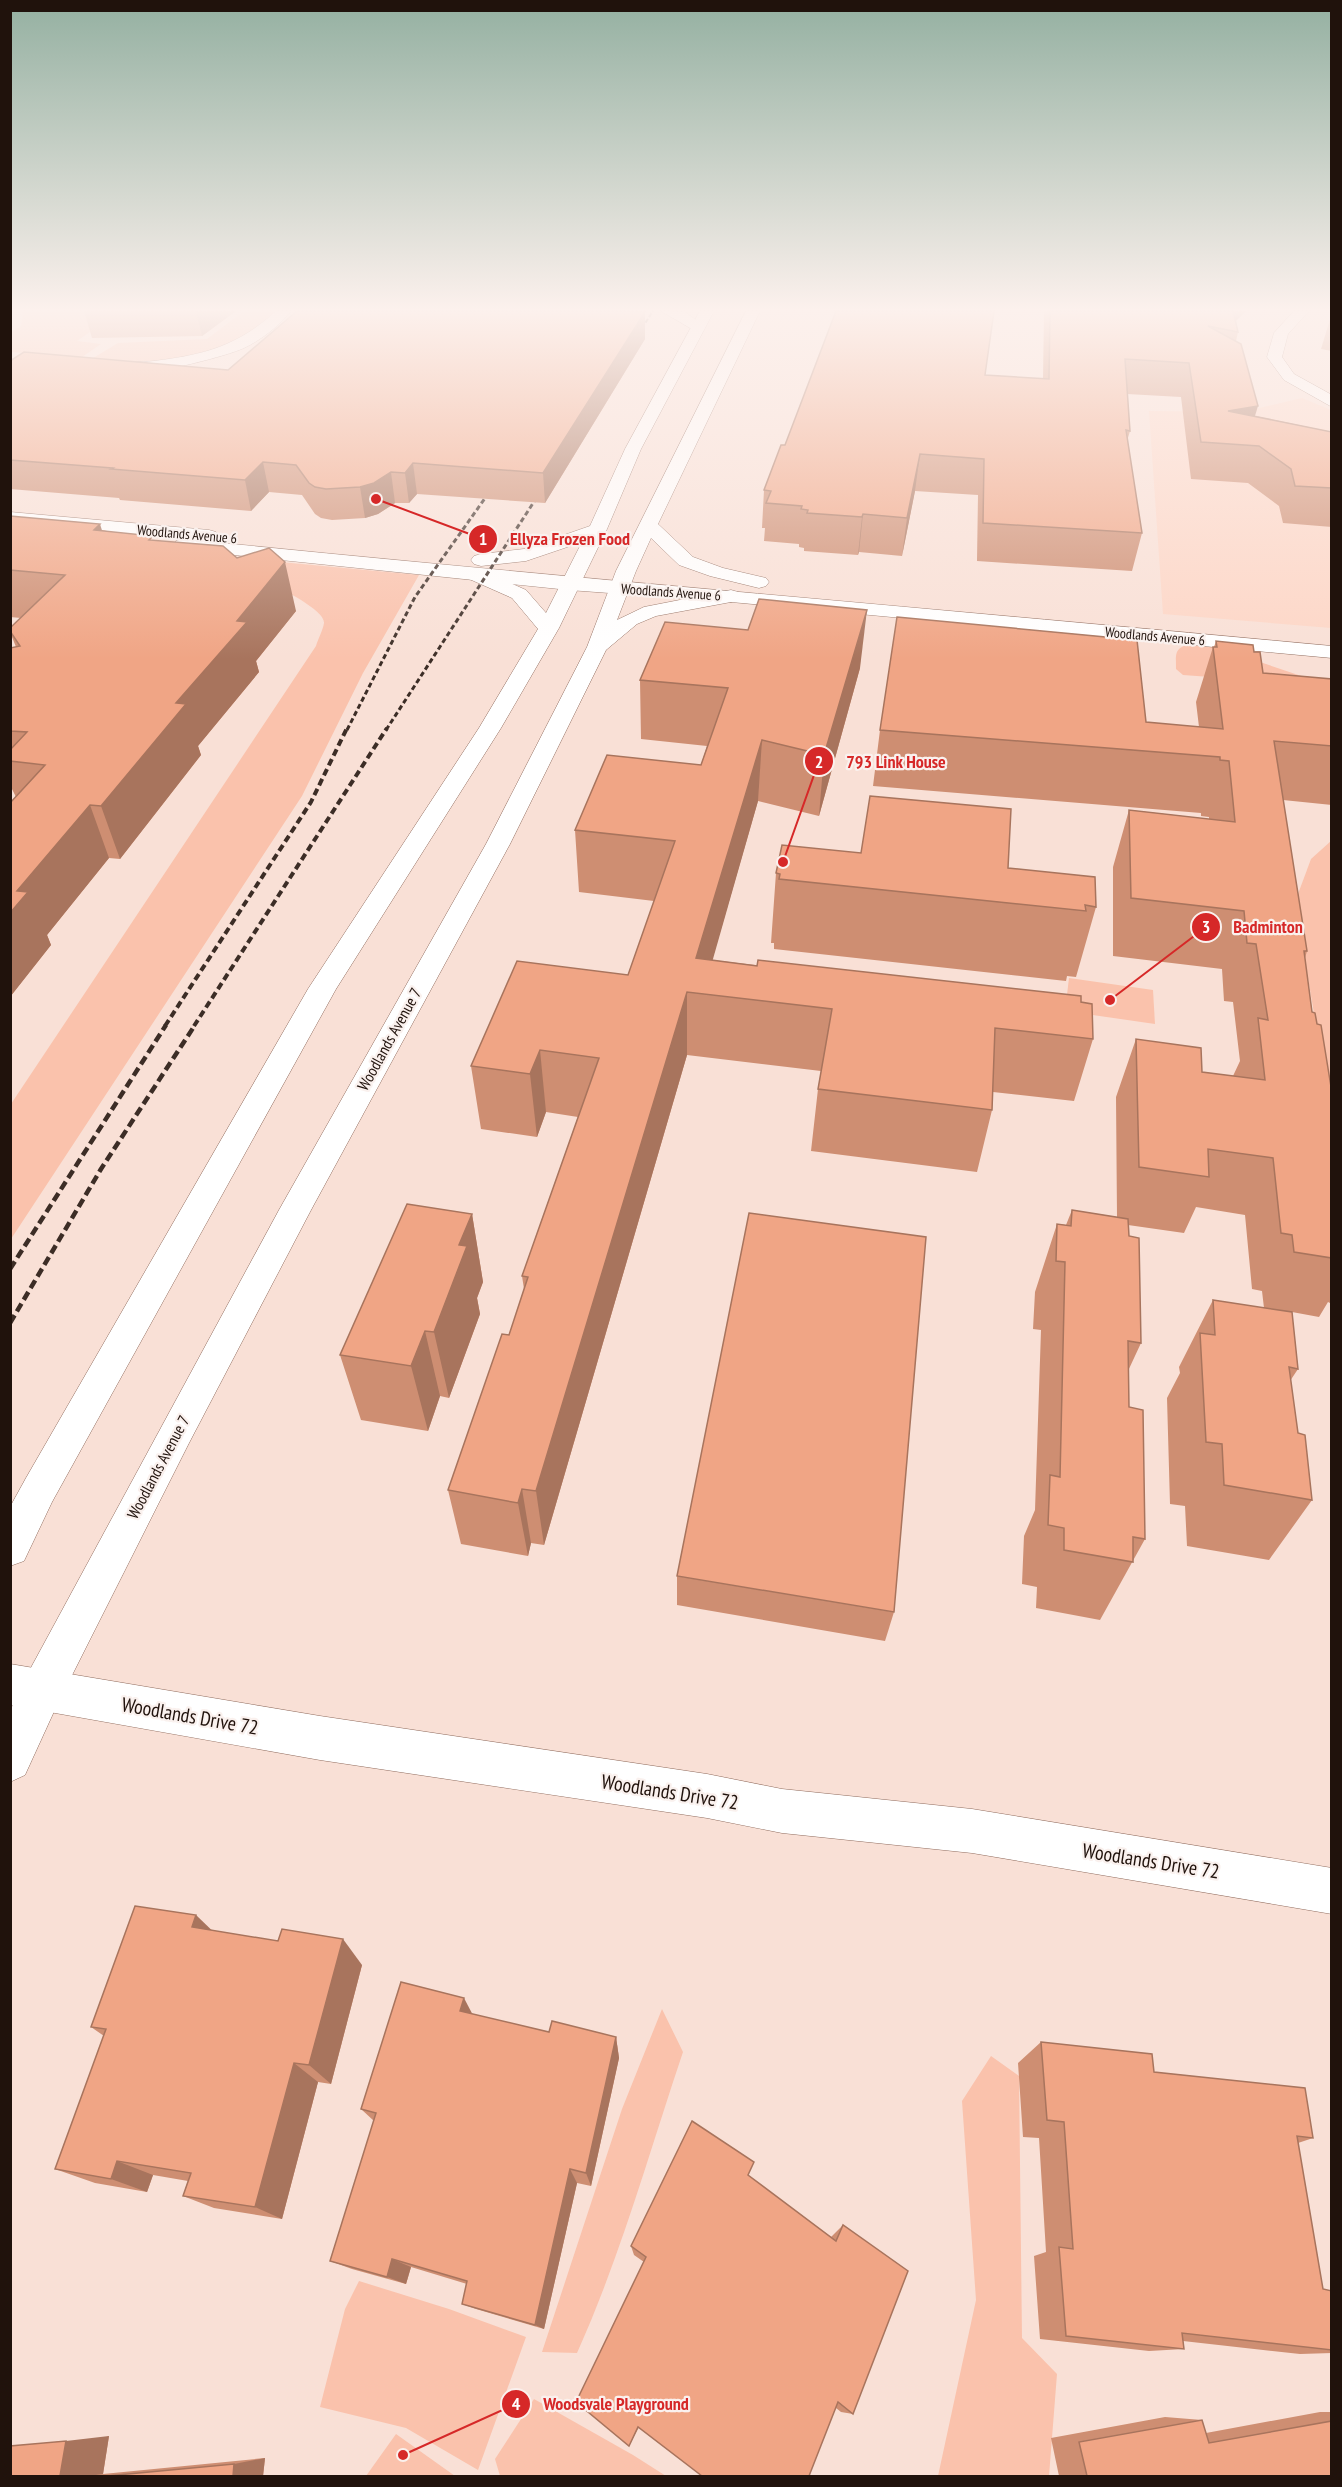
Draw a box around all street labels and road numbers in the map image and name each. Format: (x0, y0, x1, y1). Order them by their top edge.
street label: Woodlands Avenue 6 (136, 521, 238, 547)
street label: Woodlands Avenue 6 (620, 580, 722, 604)
street label: Woodlands Avenue 6 (1104, 623, 1206, 649)
street label: Woodlands Avenue 7 (353, 984, 425, 1094)
street label: Woodlands Avenue 7 (122, 1412, 194, 1522)
street label: Woodlands Drive 72 (120, 1691, 260, 1741)
street label: Woodlands Drive 72 (600, 1768, 740, 1816)
street label: Woodlands Drive 72 (1081, 1837, 1221, 1885)

